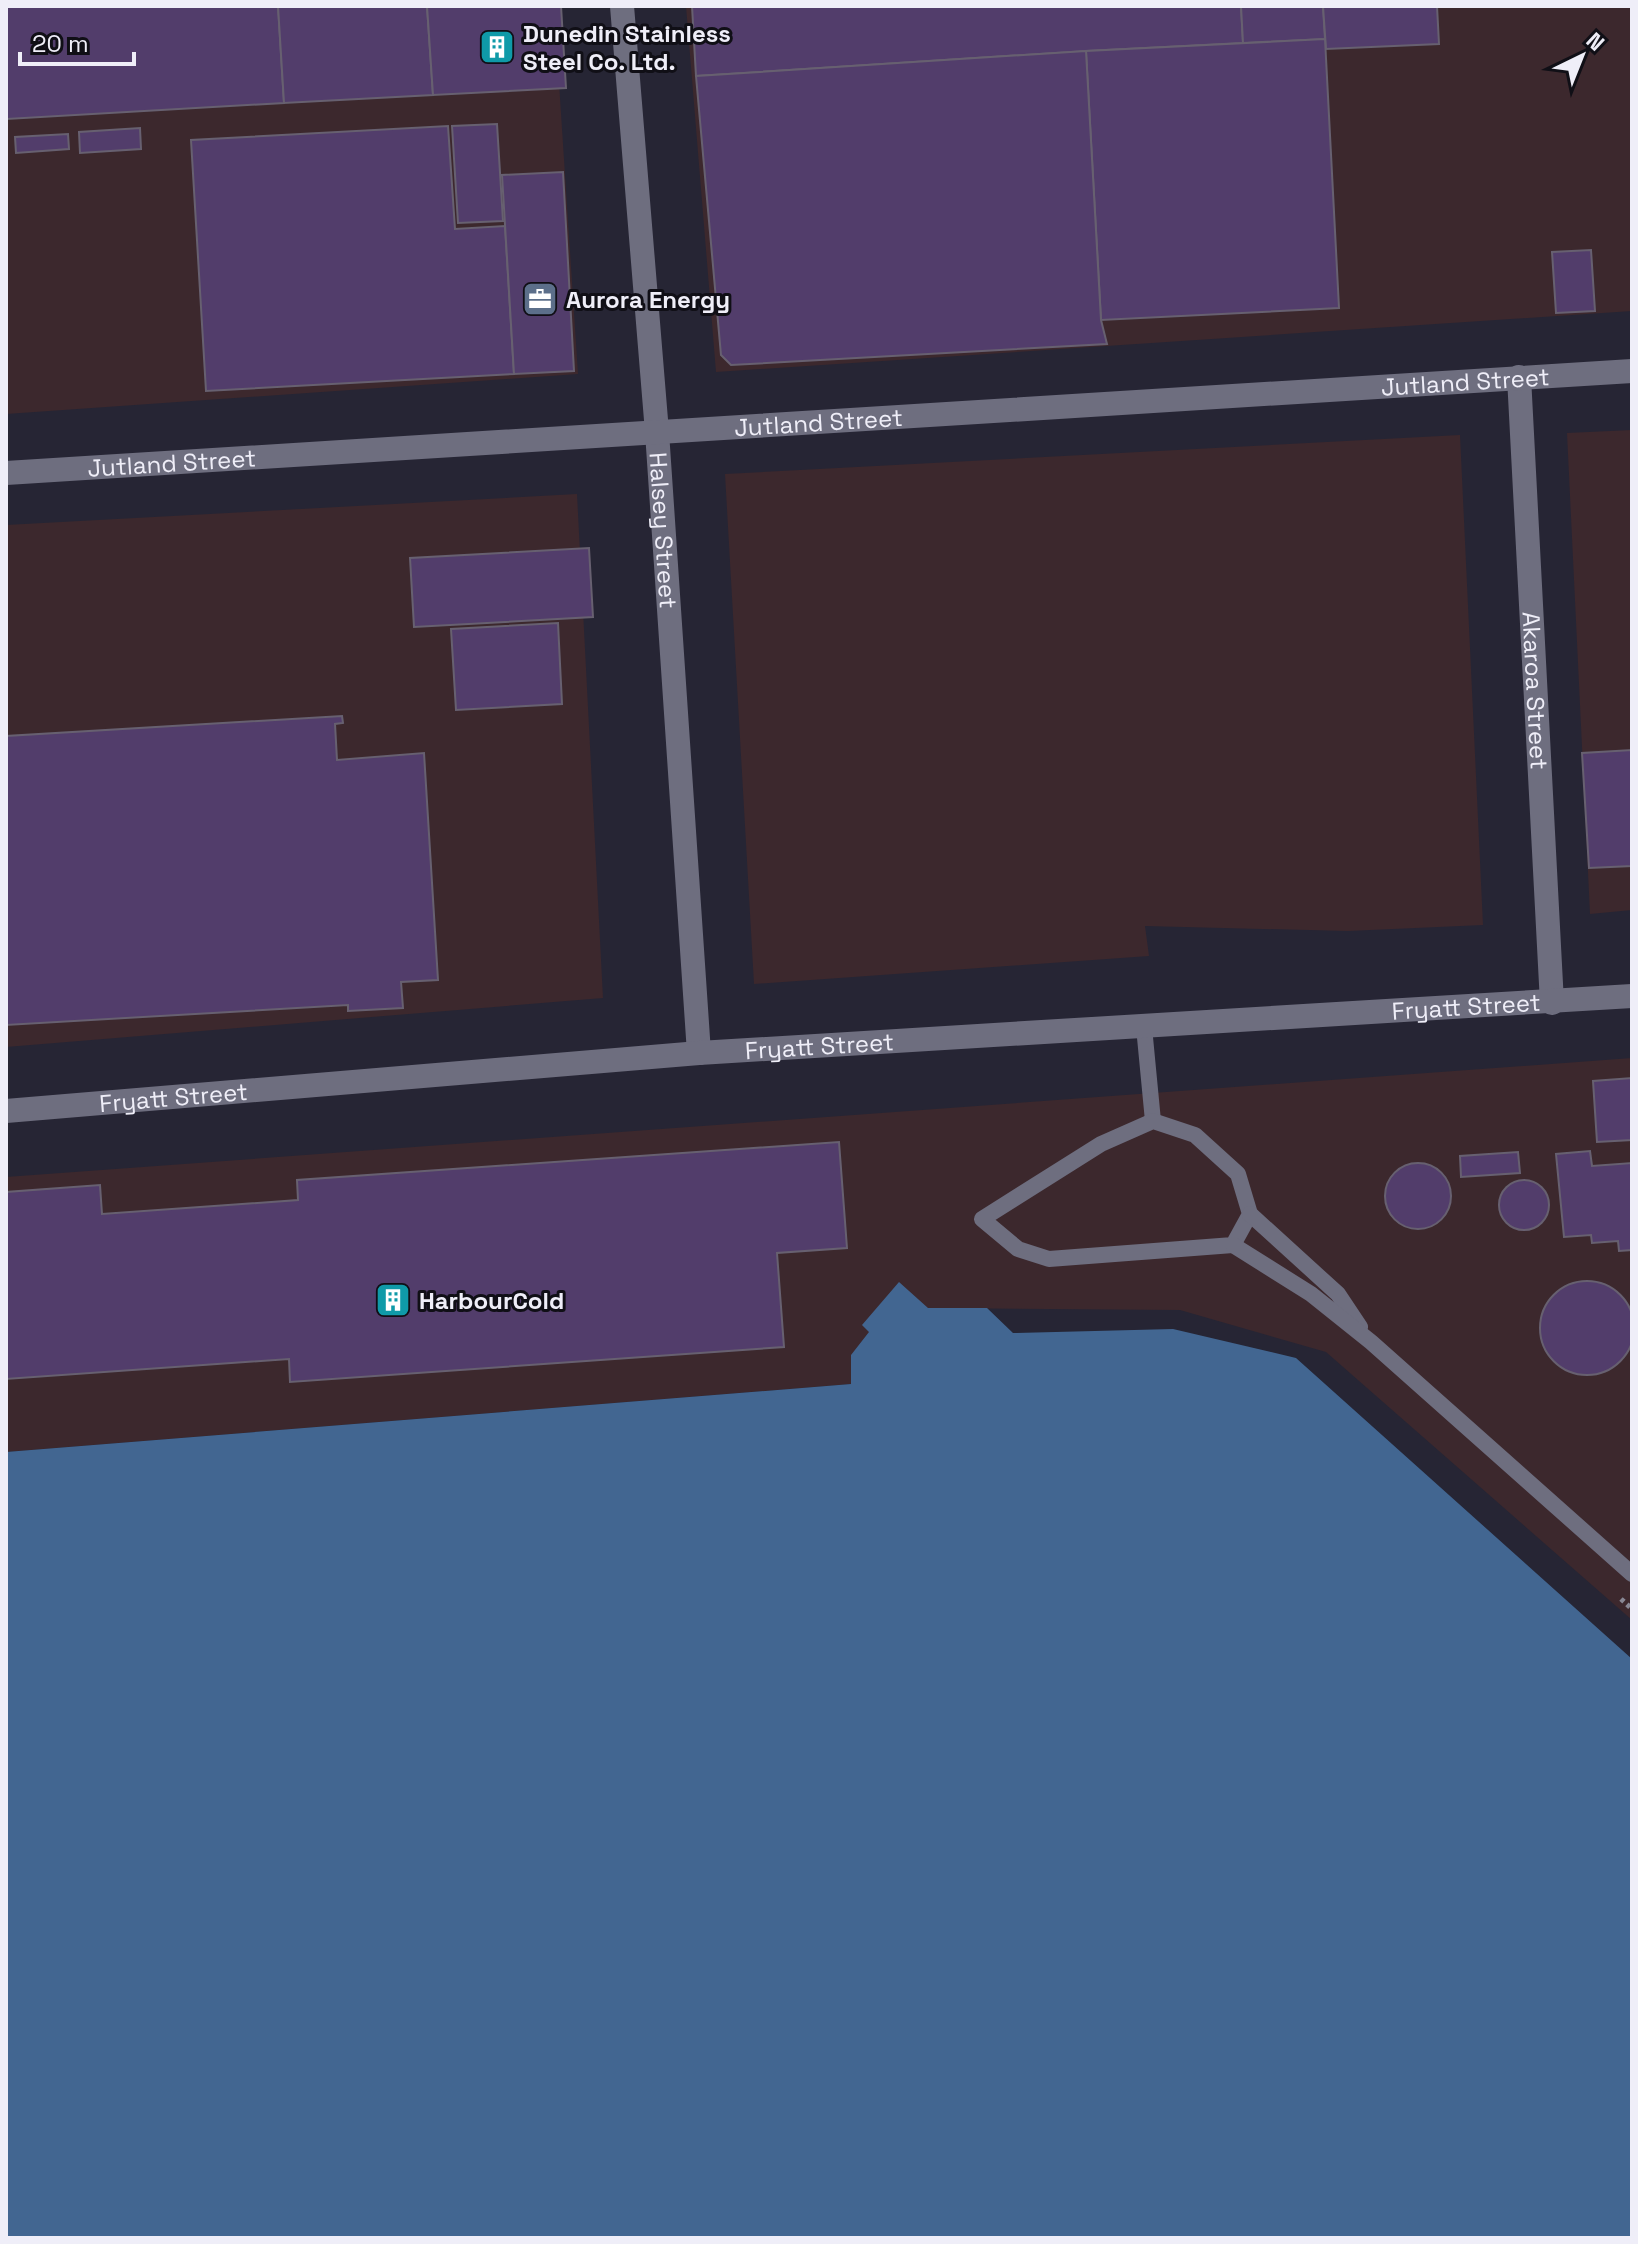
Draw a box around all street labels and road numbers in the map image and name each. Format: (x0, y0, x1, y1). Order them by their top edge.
street label: Jutland Street (1380, 361, 1550, 402)
street label: Jutland Street (733, 401, 904, 443)
street label: Jutland Street (86, 442, 257, 483)
street label: Halsey Street (643, 451, 684, 610)
street label: Akaroa Street (1516, 611, 1555, 770)
street label: Fryatt Street (1391, 986, 1541, 1026)
street label: Fryatt Street (744, 1026, 895, 1066)
street label: Fryatt Street (98, 1075, 249, 1119)

